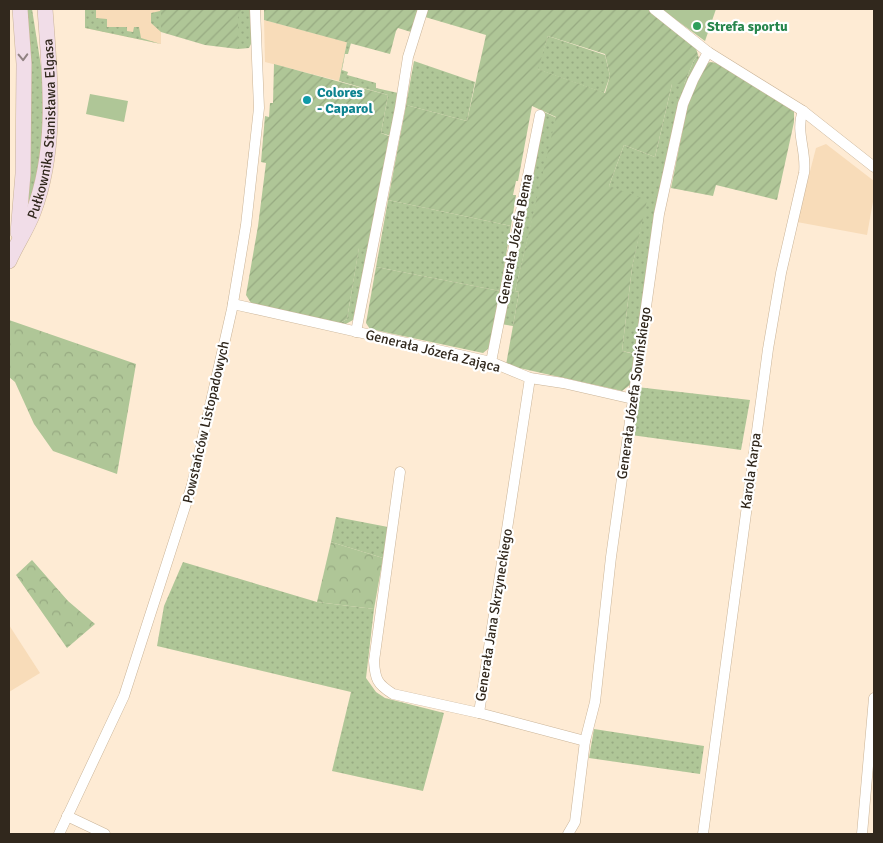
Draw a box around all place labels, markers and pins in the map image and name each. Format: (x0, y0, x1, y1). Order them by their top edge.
place label: Strefa sportu (707, 18, 788, 35)
marker: Strefa sportu (691, 20, 703, 32)
place label: Colores - Caparol (317, 84, 373, 117)
marker: Colores - Caparol (301, 94, 313, 106)

